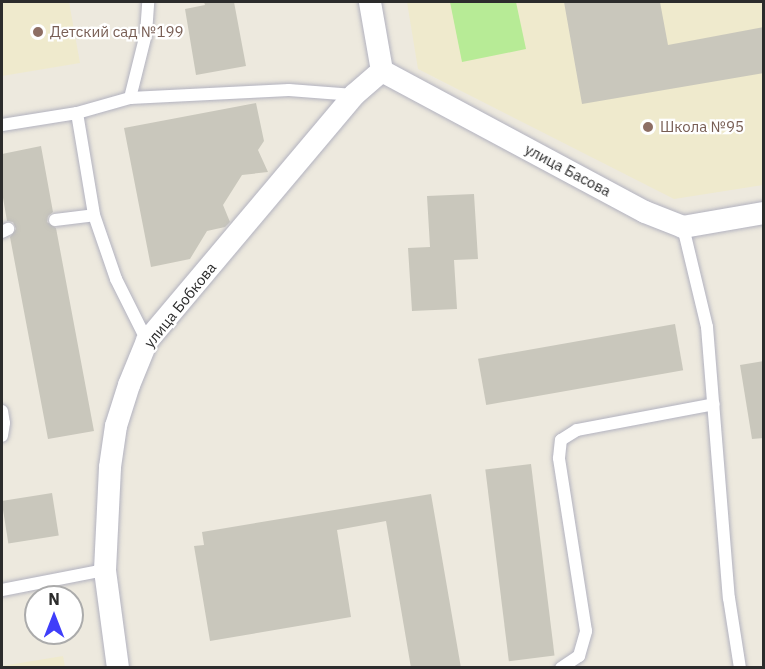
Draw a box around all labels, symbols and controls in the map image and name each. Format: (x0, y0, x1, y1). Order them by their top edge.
place label: Детский сад №199 (50, 23, 184, 41)
marker: Детский сад №199 (31, 25, 45, 39)
place label: Школа №95 (660, 118, 744, 136)
marker: Школа №95 (641, 120, 655, 134)
street label: улица Басова (522, 140, 614, 200)
street label: улица Бобкова (140, 259, 220, 351)
north arrow (24, 585, 84, 645)
text: N (48, 589, 60, 609)

